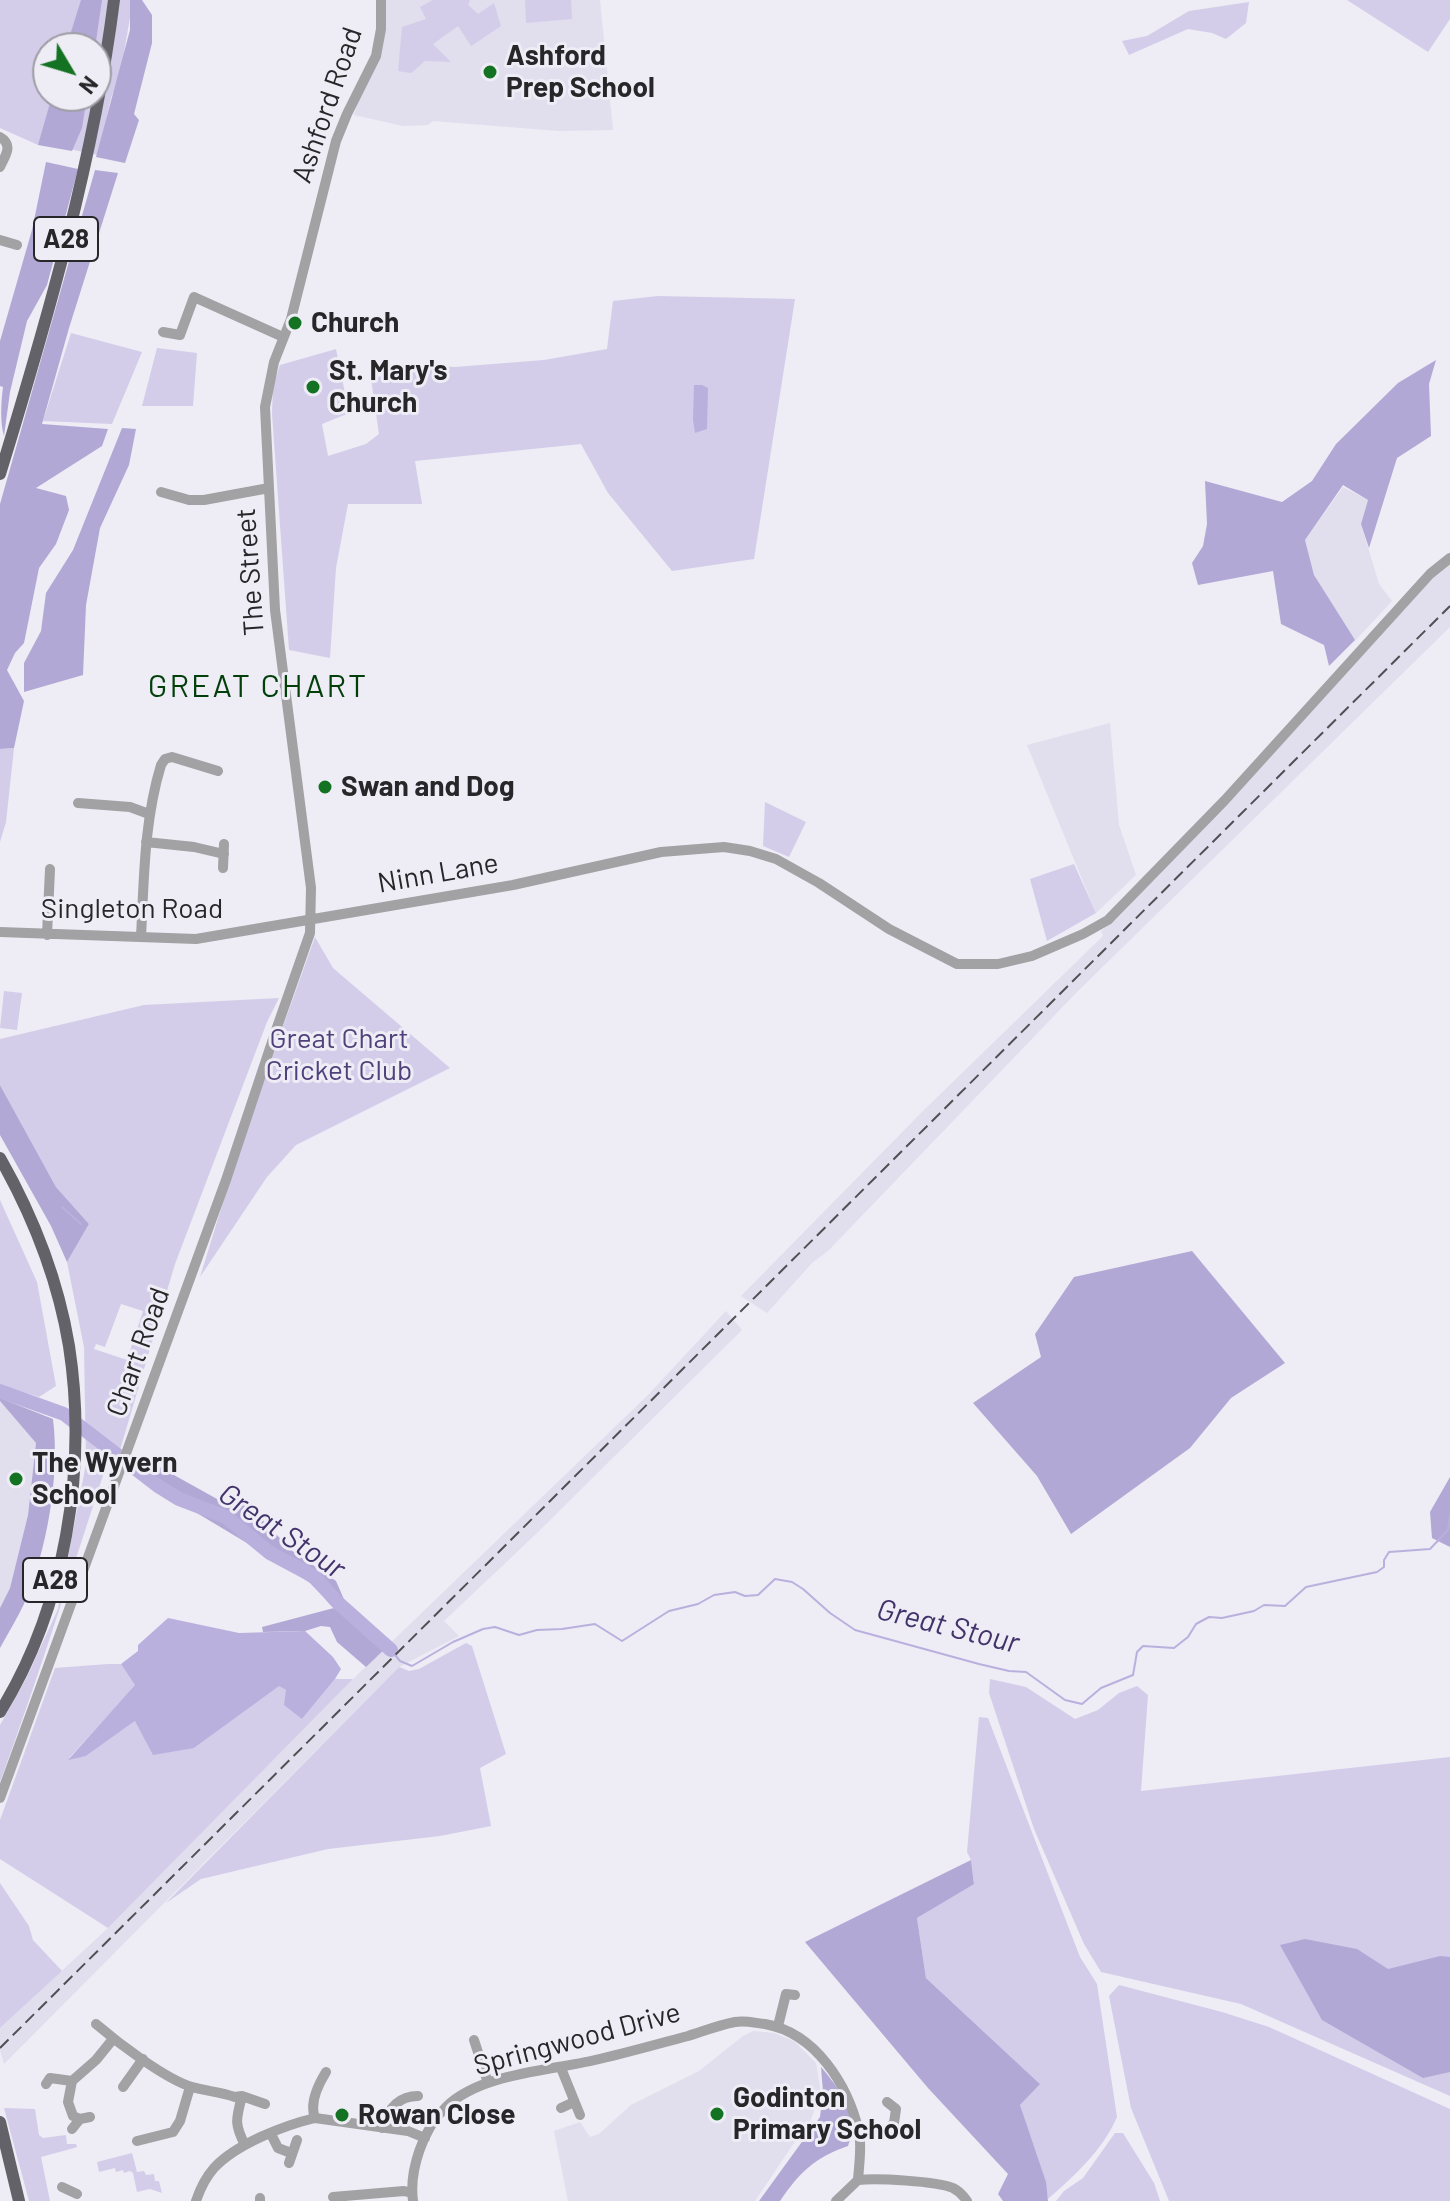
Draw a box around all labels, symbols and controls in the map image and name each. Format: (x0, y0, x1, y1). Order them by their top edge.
street label: Ashford Road (285, 23, 369, 187)
north arrow (32, 32, 112, 112)
place label: Ashford Prep School (506, 39, 655, 105)
marker: Ashford Prep School (481, 63, 499, 81)
text: N (75, 72, 104, 99)
road number: A28 (34, 217, 98, 261)
place label: Church (311, 306, 399, 340)
marker: Church (286, 314, 304, 332)
place label: St. Mary's Church (329, 354, 448, 420)
marker: St. Mary's Church (304, 378, 322, 396)
street label: The Street (229, 507, 271, 637)
district label: GREAT CHART (148, 667, 368, 705)
place label: Swan and Dog (341, 770, 514, 804)
marker: Swan and Dog (316, 778, 334, 796)
street label: Ninn Lane (375, 846, 501, 900)
street label: Singleton Road (41, 892, 223, 926)
park label: Great Chart Cricket Club (266, 1022, 412, 1088)
street label: Chart Road (99, 1283, 177, 1421)
place label: The Wyvern School (32, 1446, 178, 1512)
marker: The Wyvern School (7, 1470, 25, 1488)
water label: Great Stour (212, 1475, 352, 1587)
road number: A28 (23, 1558, 87, 1602)
water label: Great Stour (873, 1591, 1023, 1661)
street label: Springwood Drive (470, 1995, 684, 2083)
place label: Godinton Primary School (733, 2081, 921, 2147)
place label: Rowan Close (358, 2098, 515, 2132)
marker: Godinton Primary School (708, 2105, 726, 2123)
marker: Rowan Close (333, 2106, 351, 2124)

